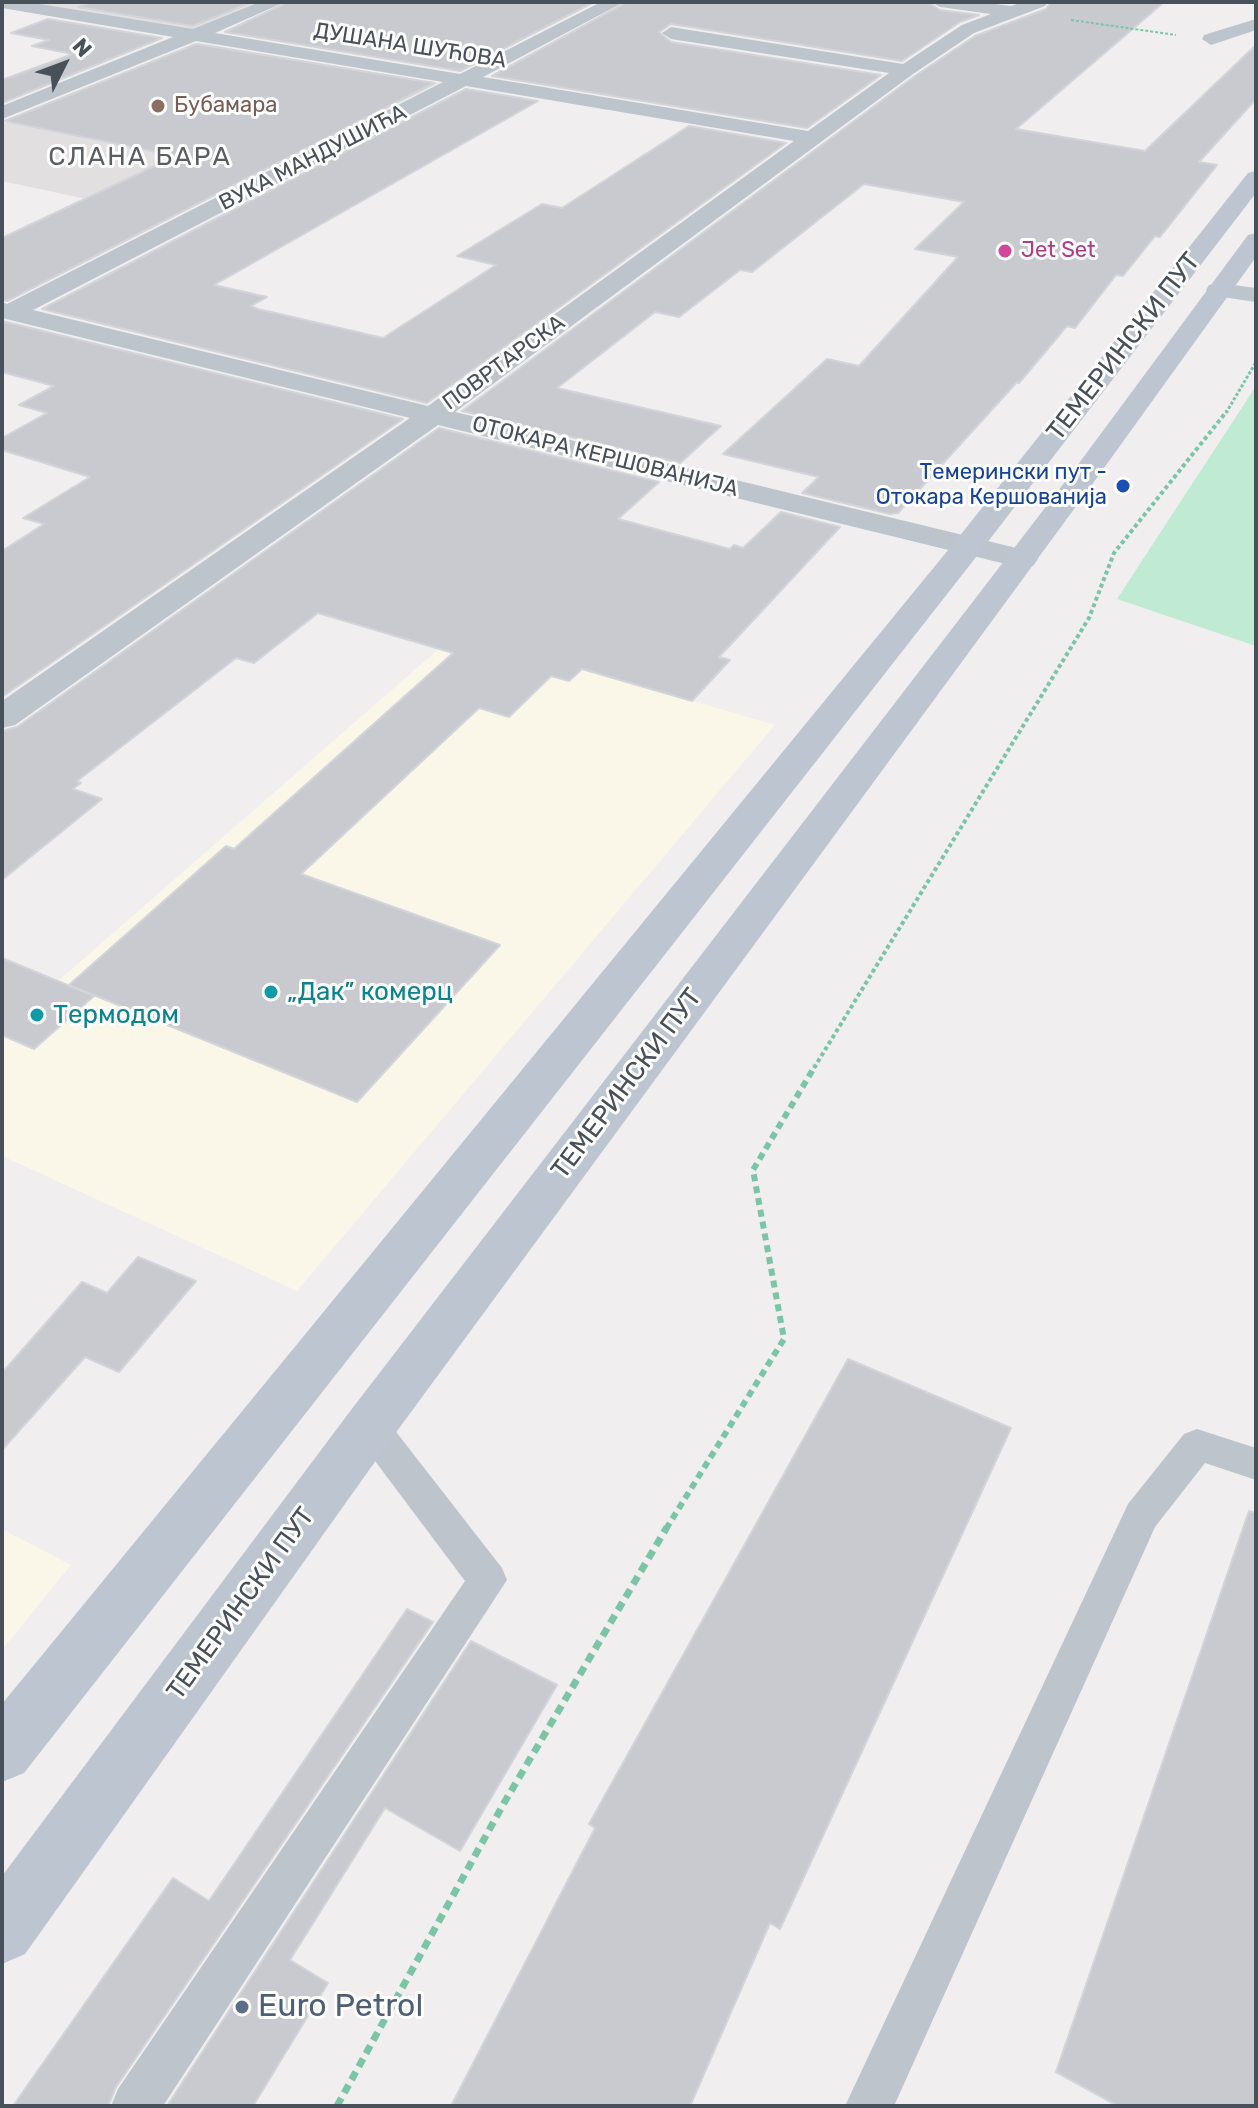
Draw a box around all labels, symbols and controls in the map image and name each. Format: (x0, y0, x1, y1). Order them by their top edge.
street label: ДУШАНА ШУЋОВА (312, 18, 508, 74)
north arrow (24, 24, 104, 104)
text: N (67, 33, 98, 63)
place label: Бубамара (174, 93, 277, 119)
marker: Бубамара (149, 97, 167, 115)
street label: ВУКА МАНДУШИЋА (215, 99, 411, 217)
district label: СЛАНА БАРА (48, 141, 232, 173)
place label: Jet Set (1021, 238, 1096, 264)
marker: Jet Set (996, 242, 1014, 260)
street label: ТЕМЕРИНСКИ ПУТ (1041, 247, 1207, 447)
street label: ПОВРТАРСКА (438, 310, 570, 416)
street label: ОТОКАРА КЕРШОВАНИЈА (469, 411, 741, 503)
place label: Темерински пут - Отокара Кершованија (876, 460, 1107, 512)
marker: Темерински пут - Отокара Кершованија (1114, 477, 1132, 495)
place label: „Дак” комерц (287, 976, 453, 1008)
marker: „Дак” комерц (262, 983, 280, 1001)
street label: ТЕМЕРИНСКИ ПУТ (545, 983, 709, 1185)
place label: Термодом (53, 999, 179, 1031)
marker: Термодом (28, 1006, 46, 1024)
street label: ТЕМЕРИНСКИ ПУТ (161, 1502, 321, 1706)
place label: Euro Petrol (258, 1988, 423, 2026)
marker: Euro Petrol (233, 1998, 251, 2016)

